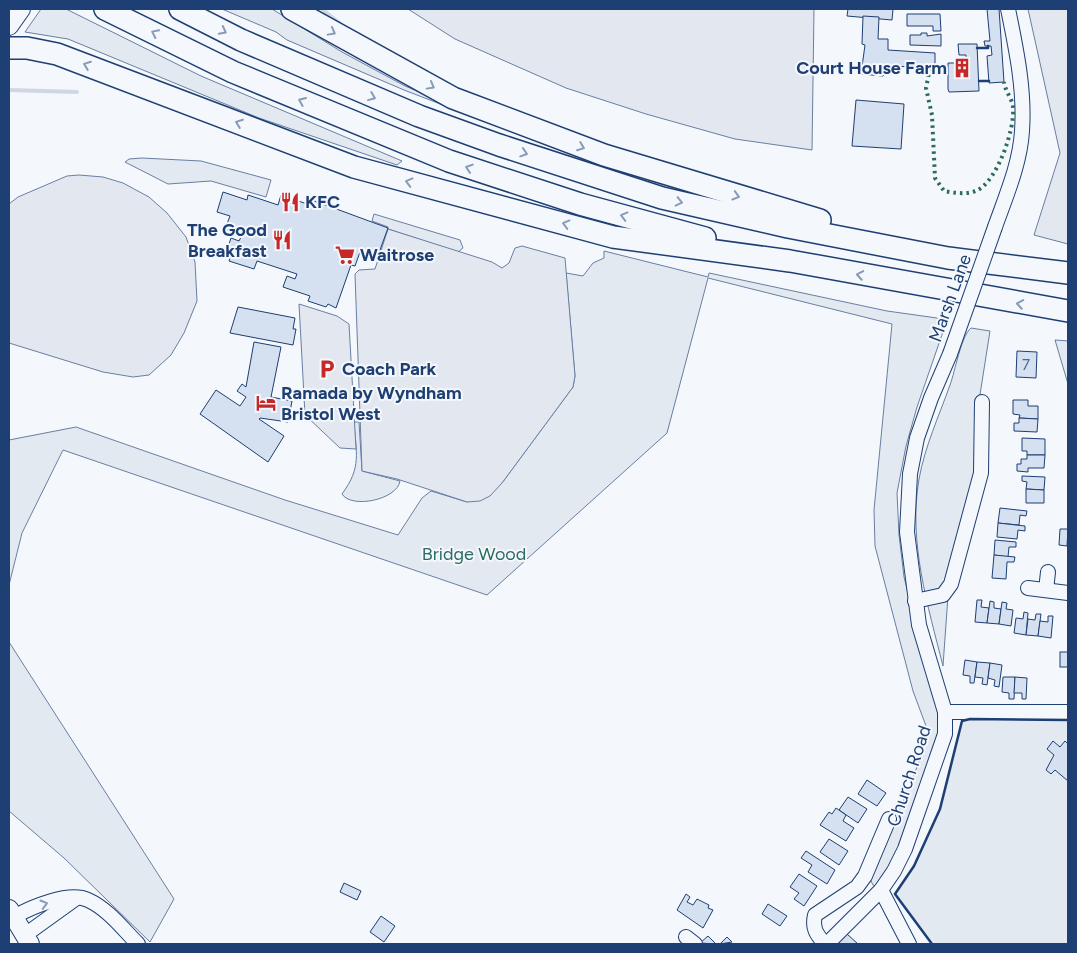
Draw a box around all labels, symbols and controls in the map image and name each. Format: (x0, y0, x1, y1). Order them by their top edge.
one-way arrow (218, 25, 227, 35)
one-way arrow (327, 26, 336, 36)
one-way arrow (151, 29, 160, 39)
place label: Court House Farm (796, 57, 947, 79)
building icon: Court House Farm (951, 57, 973, 79)
one-way arrow (83, 61, 92, 71)
one-way arrow (425, 80, 434, 90)
one-way arrow (367, 90, 376, 101)
one-way arrow (298, 97, 307, 108)
one-way arrow (235, 119, 244, 129)
one-way arrow (576, 141, 585, 151)
one-way arrow (519, 147, 528, 157)
one-way arrow (466, 163, 474, 173)
one-way arrow (405, 177, 413, 187)
one-way arrow (731, 190, 740, 200)
restaurant icon: KFC (279, 191, 301, 213)
place label: KFC (305, 191, 340, 213)
one-way arrow (675, 196, 684, 207)
one-way arrow (621, 212, 629, 222)
place label: The Good Breakfast (187, 219, 267, 262)
one-way arrow (562, 220, 570, 230)
restaurant icon: The Good Breakfast (271, 229, 293, 251)
supermarket icon: Waitrose (334, 244, 356, 266)
place label: Waitrose (360, 244, 434, 266)
street label: Marsh Lane (924, 251, 976, 345)
one-way arrow (856, 270, 864, 281)
one-way arrow (1016, 299, 1024, 309)
house number: 7 (1022, 356, 1030, 374)
parking icon: Coach Park (316, 358, 338, 380)
place label: Coach Park (342, 358, 437, 380)
place label: Ramada by Wyndham Bristol West (281, 382, 462, 425)
hotel icon: Ramada by Wyndham Bristol West (255, 392, 277, 414)
park label: Bridge Wood (422, 543, 526, 565)
street label: Church Road (882, 723, 936, 829)
one-way arrow (39, 899, 47, 909)

